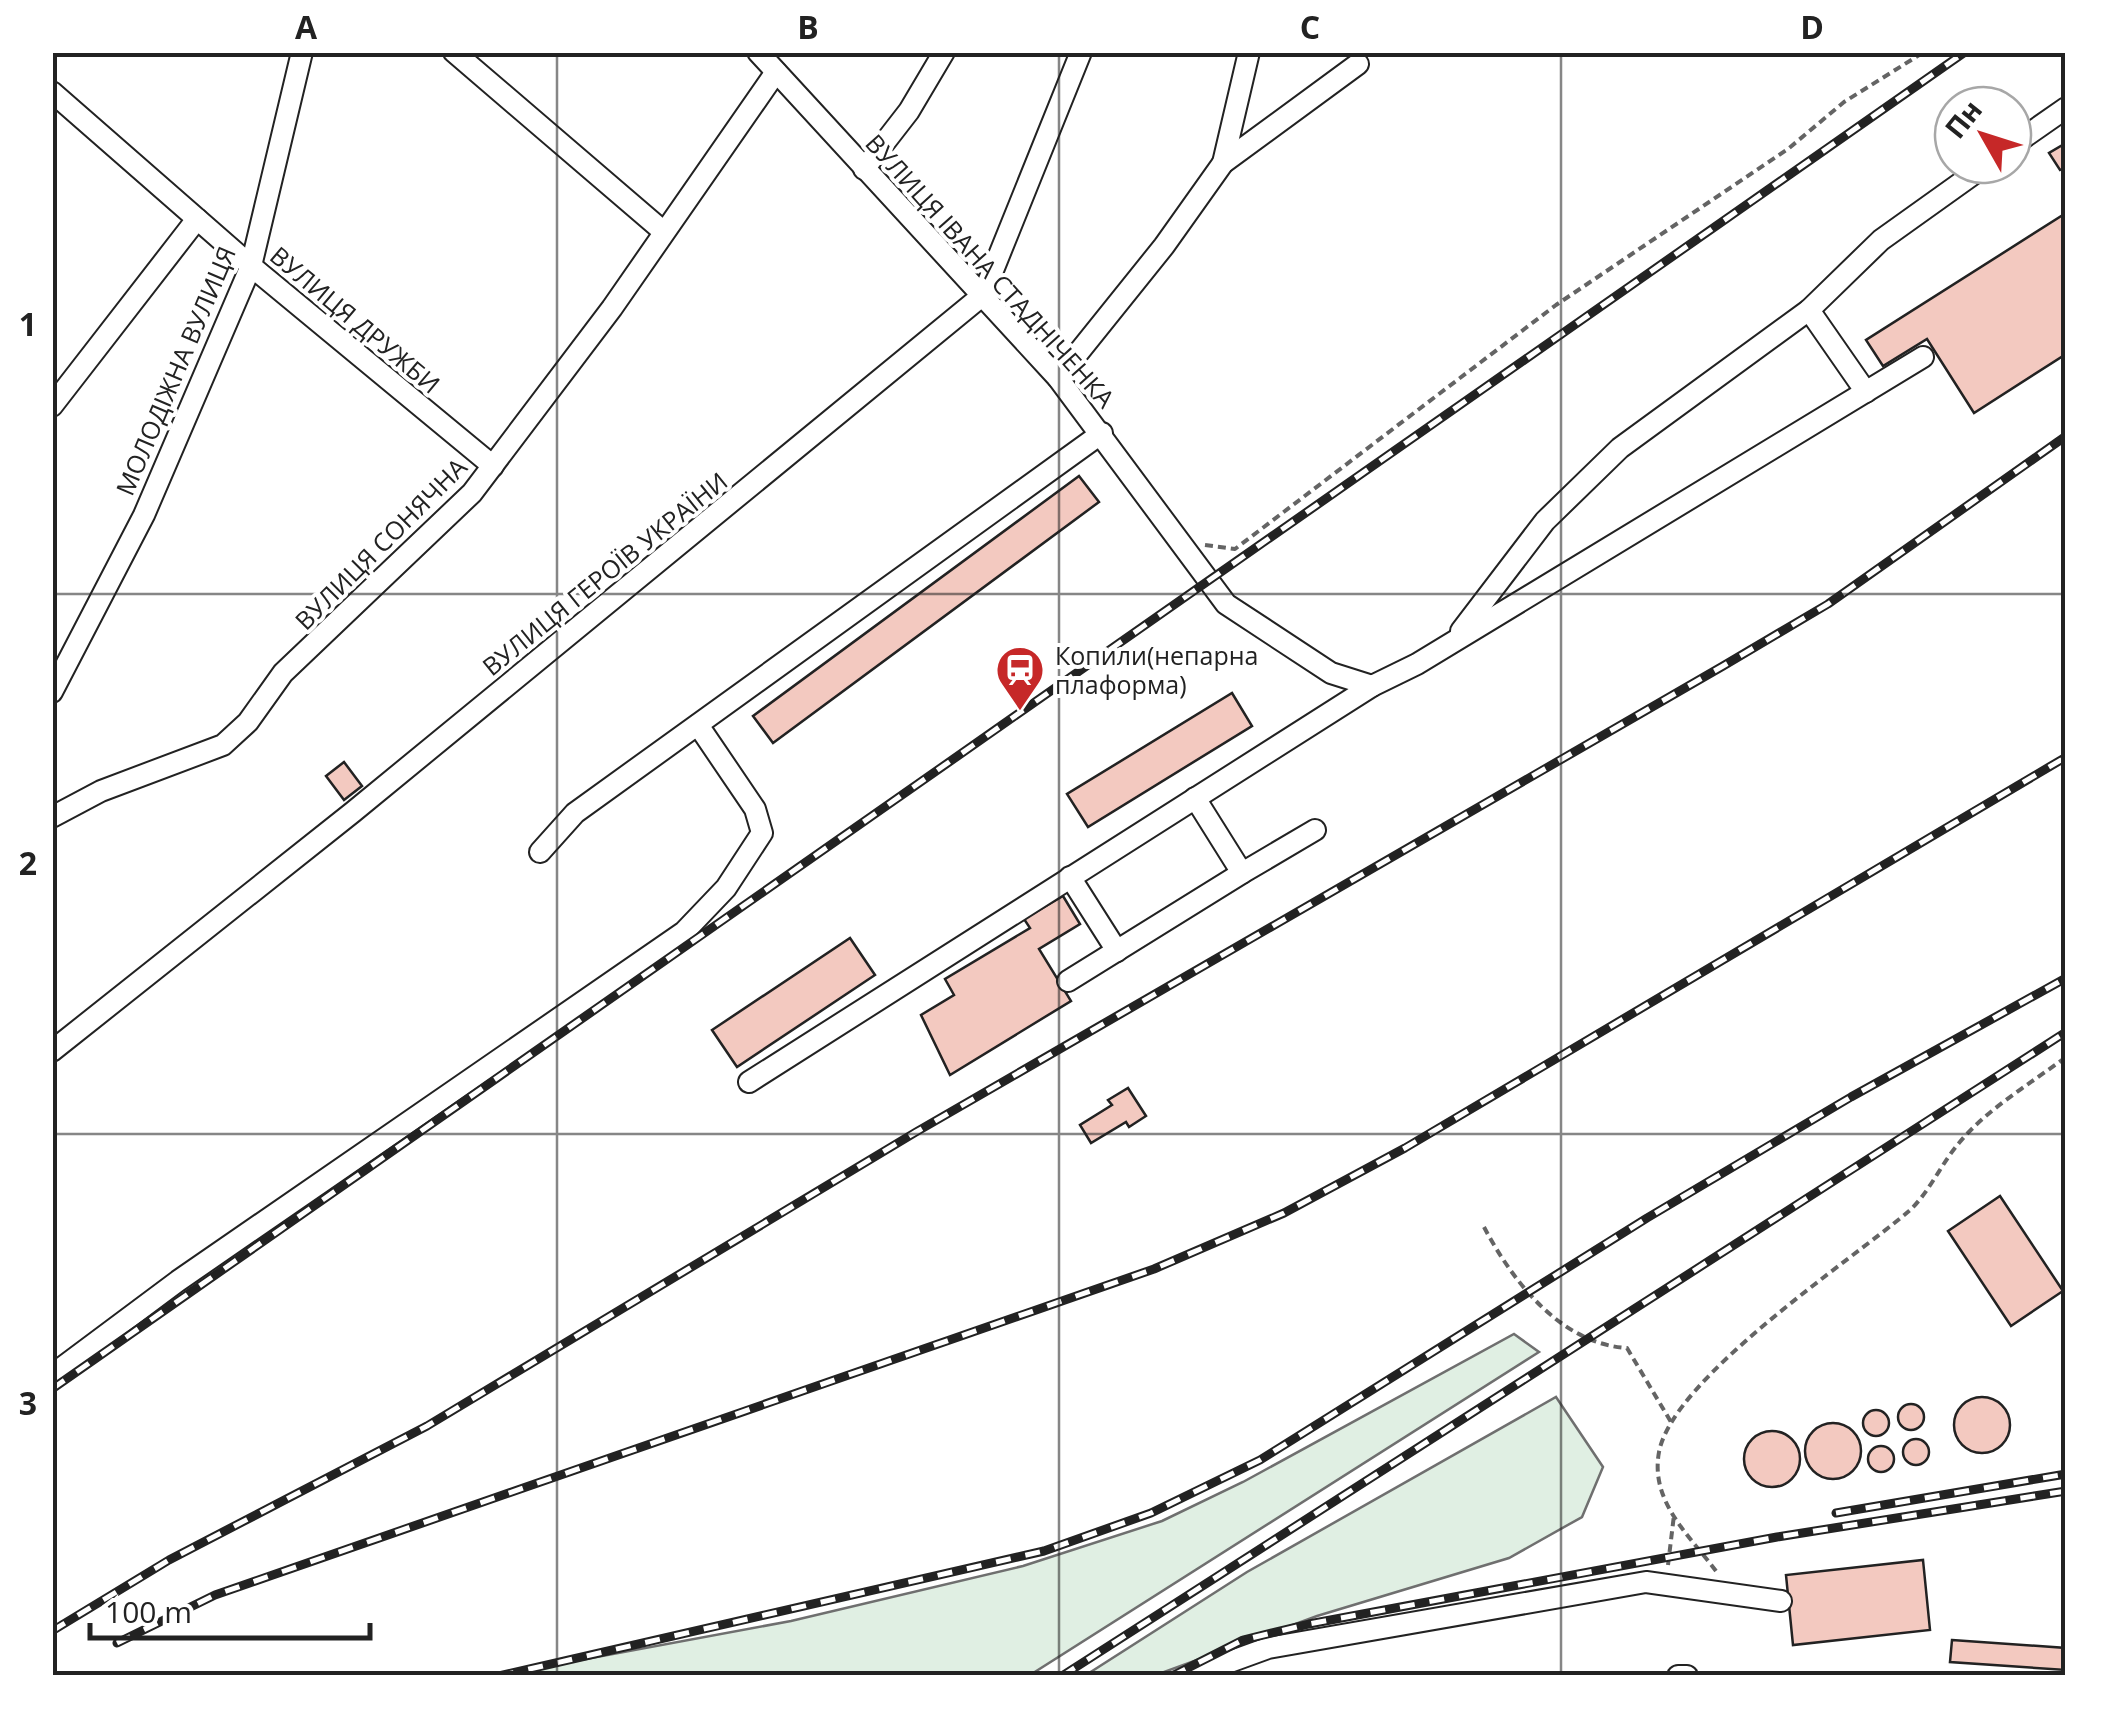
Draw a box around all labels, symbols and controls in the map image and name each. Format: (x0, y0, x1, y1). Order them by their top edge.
text: A (295, 5, 318, 48)
text: B (797, 5, 819, 48)
text: C (1300, 5, 1320, 48)
text: D (1800, 5, 1824, 48)
north arrow (1933, 85, 2033, 185)
text: Пн (1936, 91, 1990, 146)
street label: ВУЛИЦЯ ІВАНА СТАДНІЧЕНКА (859, 126, 1123, 415)
street label: ВУЛИЦЯ ДРУЖБИ (264, 238, 448, 400)
street label: МОЛОДІЖНА ВУЛИЦЯ (107, 241, 243, 500)
text: 1 (19, 302, 37, 345)
street label: ВУЛИЦЯ СОНЯЧНА (287, 450, 474, 637)
street label: ВУЛИЦЯ ГЕРОЇВ УКРАЇНИ (475, 464, 734, 683)
place label: Копили(непарна плаформа) (1055, 638, 1259, 701)
station icon: Копили(непарна плаформа) (994, 644, 1046, 712)
text: 2 (19, 841, 37, 884)
text: 3 (19, 1381, 37, 1424)
scale bar (90, 1578, 370, 1640)
text: 100 m (105, 1591, 192, 1632)

